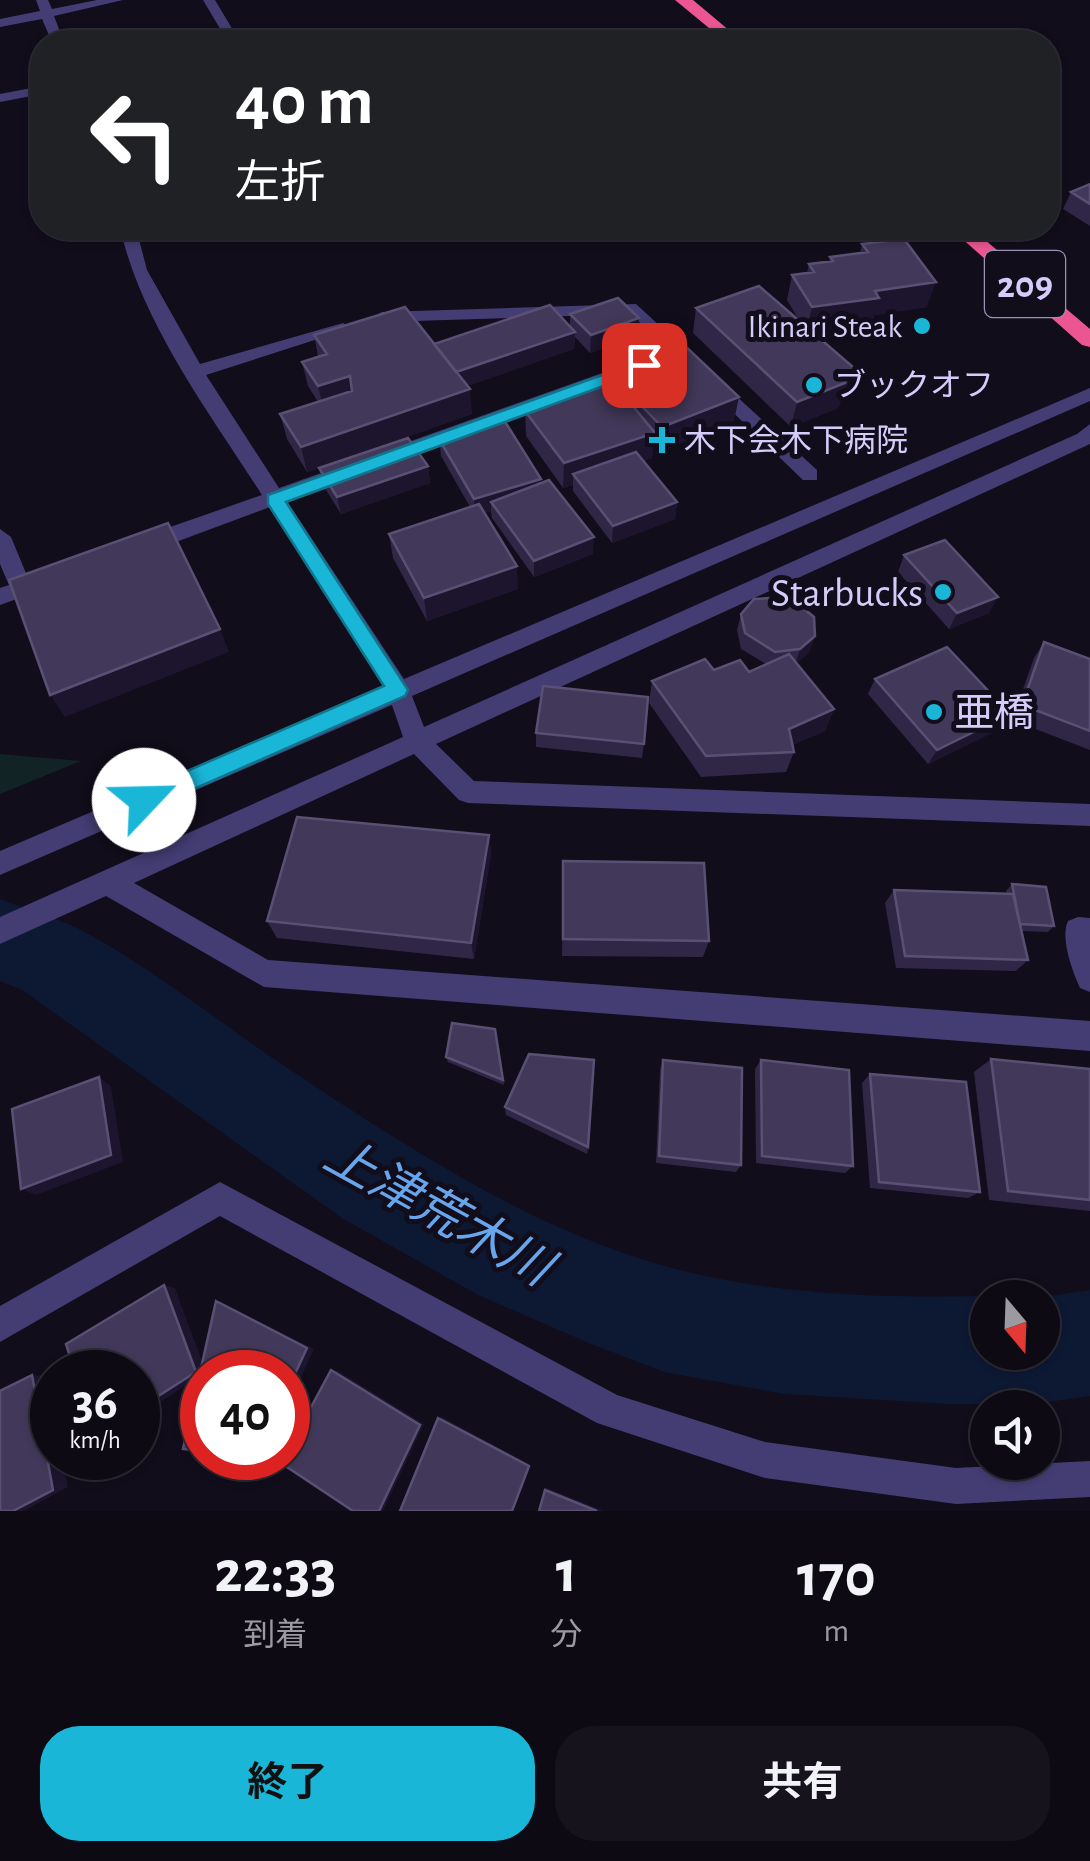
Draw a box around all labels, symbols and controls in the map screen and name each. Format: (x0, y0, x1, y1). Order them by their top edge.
text: 40 m (235, 67, 374, 137)
icon: left (70, 70, 200, 200)
text: 左折 (235, 161, 325, 206)
road number: 209 (985, 251, 1065, 317)
place label: Ikinari Steak (748, 311, 902, 343)
marker: Ikinari Steak (911, 315, 933, 337)
pin (602, 323, 687, 408)
icon: arrive (617, 338, 672, 393)
place label: ブックオフ (834, 368, 994, 402)
marker: ブックオフ (803, 374, 825, 396)
place label: 木下会木下病院 (684, 423, 908, 457)
marker: 木下会木下病院 (649, 427, 675, 453)
place label: Starbucks (771, 574, 923, 614)
marker: Starbucks (932, 581, 954, 603)
place label: 亜橋 (954, 692, 1034, 734)
marker: 亜橋 (923, 701, 945, 723)
position arrow (92, 748, 196, 852)
water label: 上津荒木川 (316, 1128, 565, 1298)
north arrow (970, 1280, 1060, 1370)
map controls (970, 1280, 1060, 1480)
speed limit sign: 40 (180, 1350, 310, 1480)
text: 36 (72, 1378, 118, 1428)
button: sound (970, 1390, 1060, 1480)
text: km/h (69, 1428, 121, 1453)
text: 22:33 (214, 1543, 336, 1603)
text: 1 (556, 1543, 577, 1603)
text: 170 (797, 1547, 876, 1607)
text: m (823, 1615, 849, 1647)
text: 到着 (243, 1619, 307, 1651)
text: 分 (551, 1619, 583, 1651)
button: 終了 (40, 1726, 535, 1841)
button: 共有 (555, 1726, 1050, 1841)

